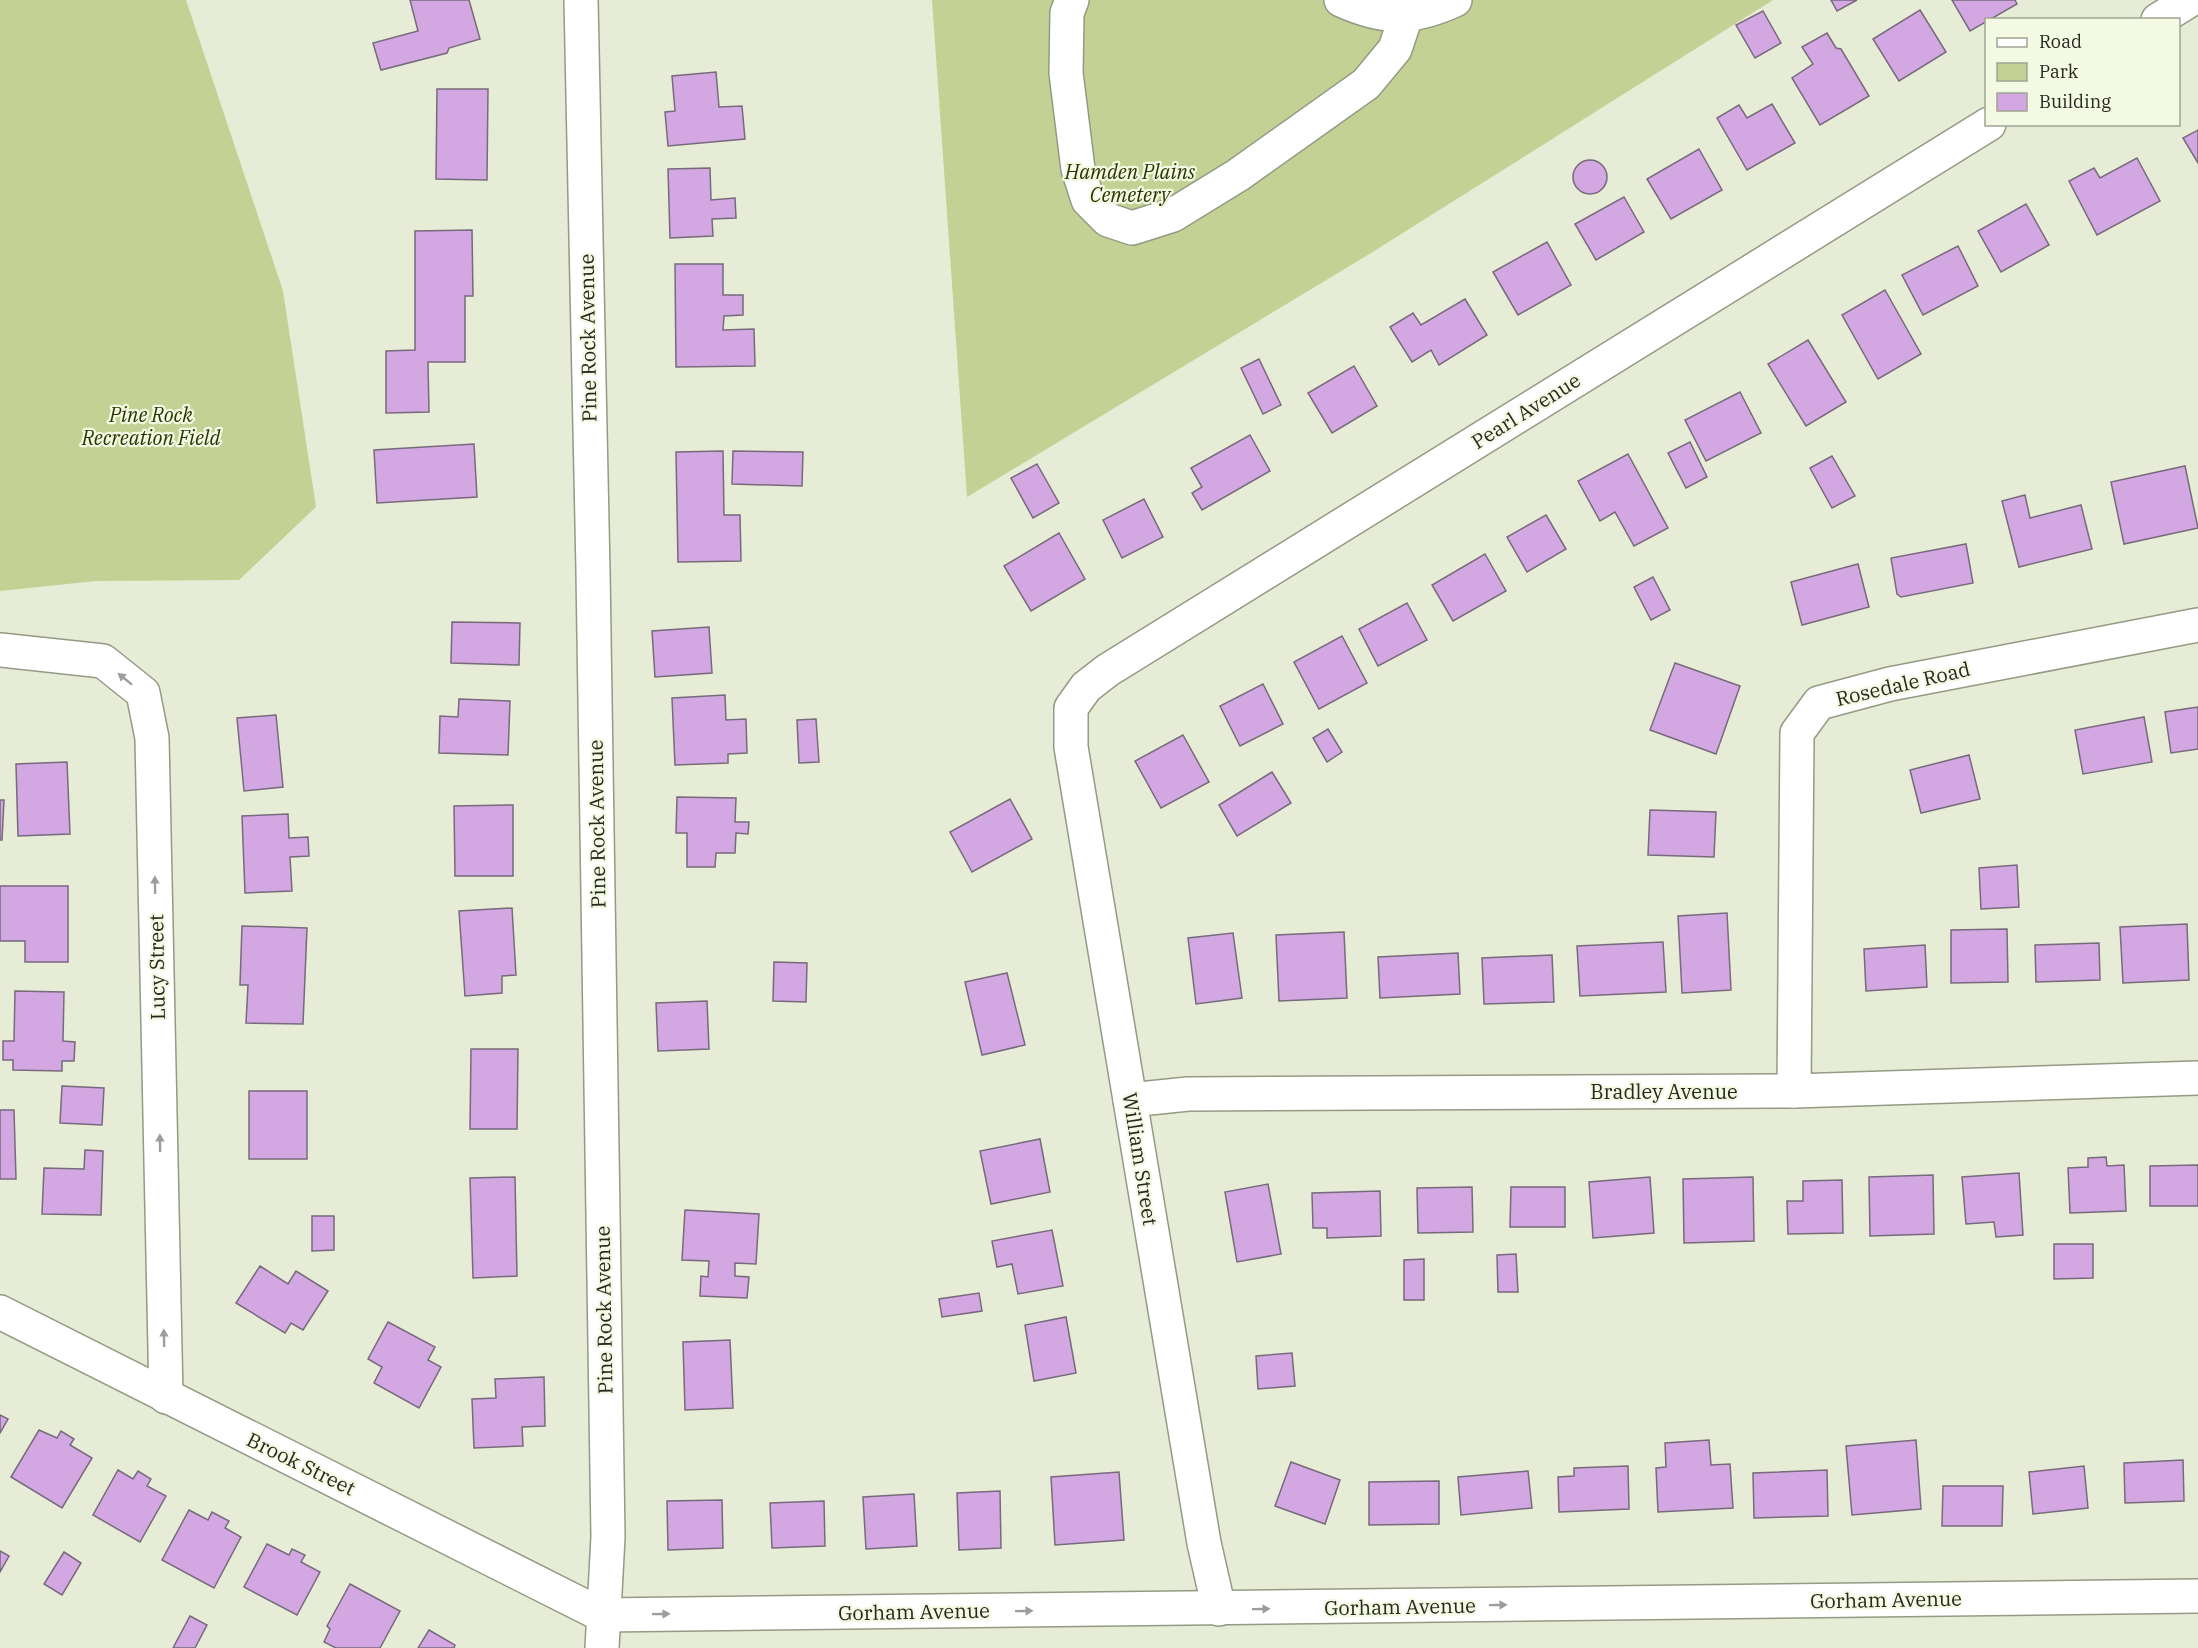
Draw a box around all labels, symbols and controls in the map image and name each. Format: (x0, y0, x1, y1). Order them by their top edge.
legend (1985, 18, 2180, 126)
text: Road (2039, 30, 2082, 53)
text: Park (2039, 60, 2079, 83)
text: Building (2039, 90, 2111, 113)
park label: Hamden Plains Cemetery (1064, 158, 1196, 208)
street label: Pine Rock Avenue (573, 254, 602, 422)
street label: Pearl Avenue (1466, 366, 1585, 455)
park label: Pine Rock Recreation Field (81, 401, 221, 451)
street label: Rosedale Road (1833, 655, 1973, 712)
one-way arrow (118, 673, 133, 685)
street label: Pine Rock Avenue (582, 740, 611, 908)
one-way arrow (150, 876, 160, 895)
street label: Lucy Street (142, 914, 171, 1020)
street label: Bradley Avenue (1590, 1078, 1738, 1105)
street label: William Street (1117, 1090, 1164, 1227)
one-way arrow (156, 1134, 165, 1153)
street label: Pine Rock Avenue (589, 1226, 618, 1394)
one-way arrow (160, 1329, 169, 1348)
street label: Brook Street (242, 1426, 360, 1501)
street label: Gorham Avenue (1810, 1585, 1962, 1614)
street label: Gorham Avenue (1324, 1592, 1476, 1621)
street label: Gorham Avenue (838, 1597, 990, 1626)
one-way arrow (1488, 1601, 1507, 1610)
one-way arrow (1251, 1604, 1270, 1613)
one-way arrow (1014, 1606, 1033, 1616)
one-way arrow (651, 1610, 670, 1619)

